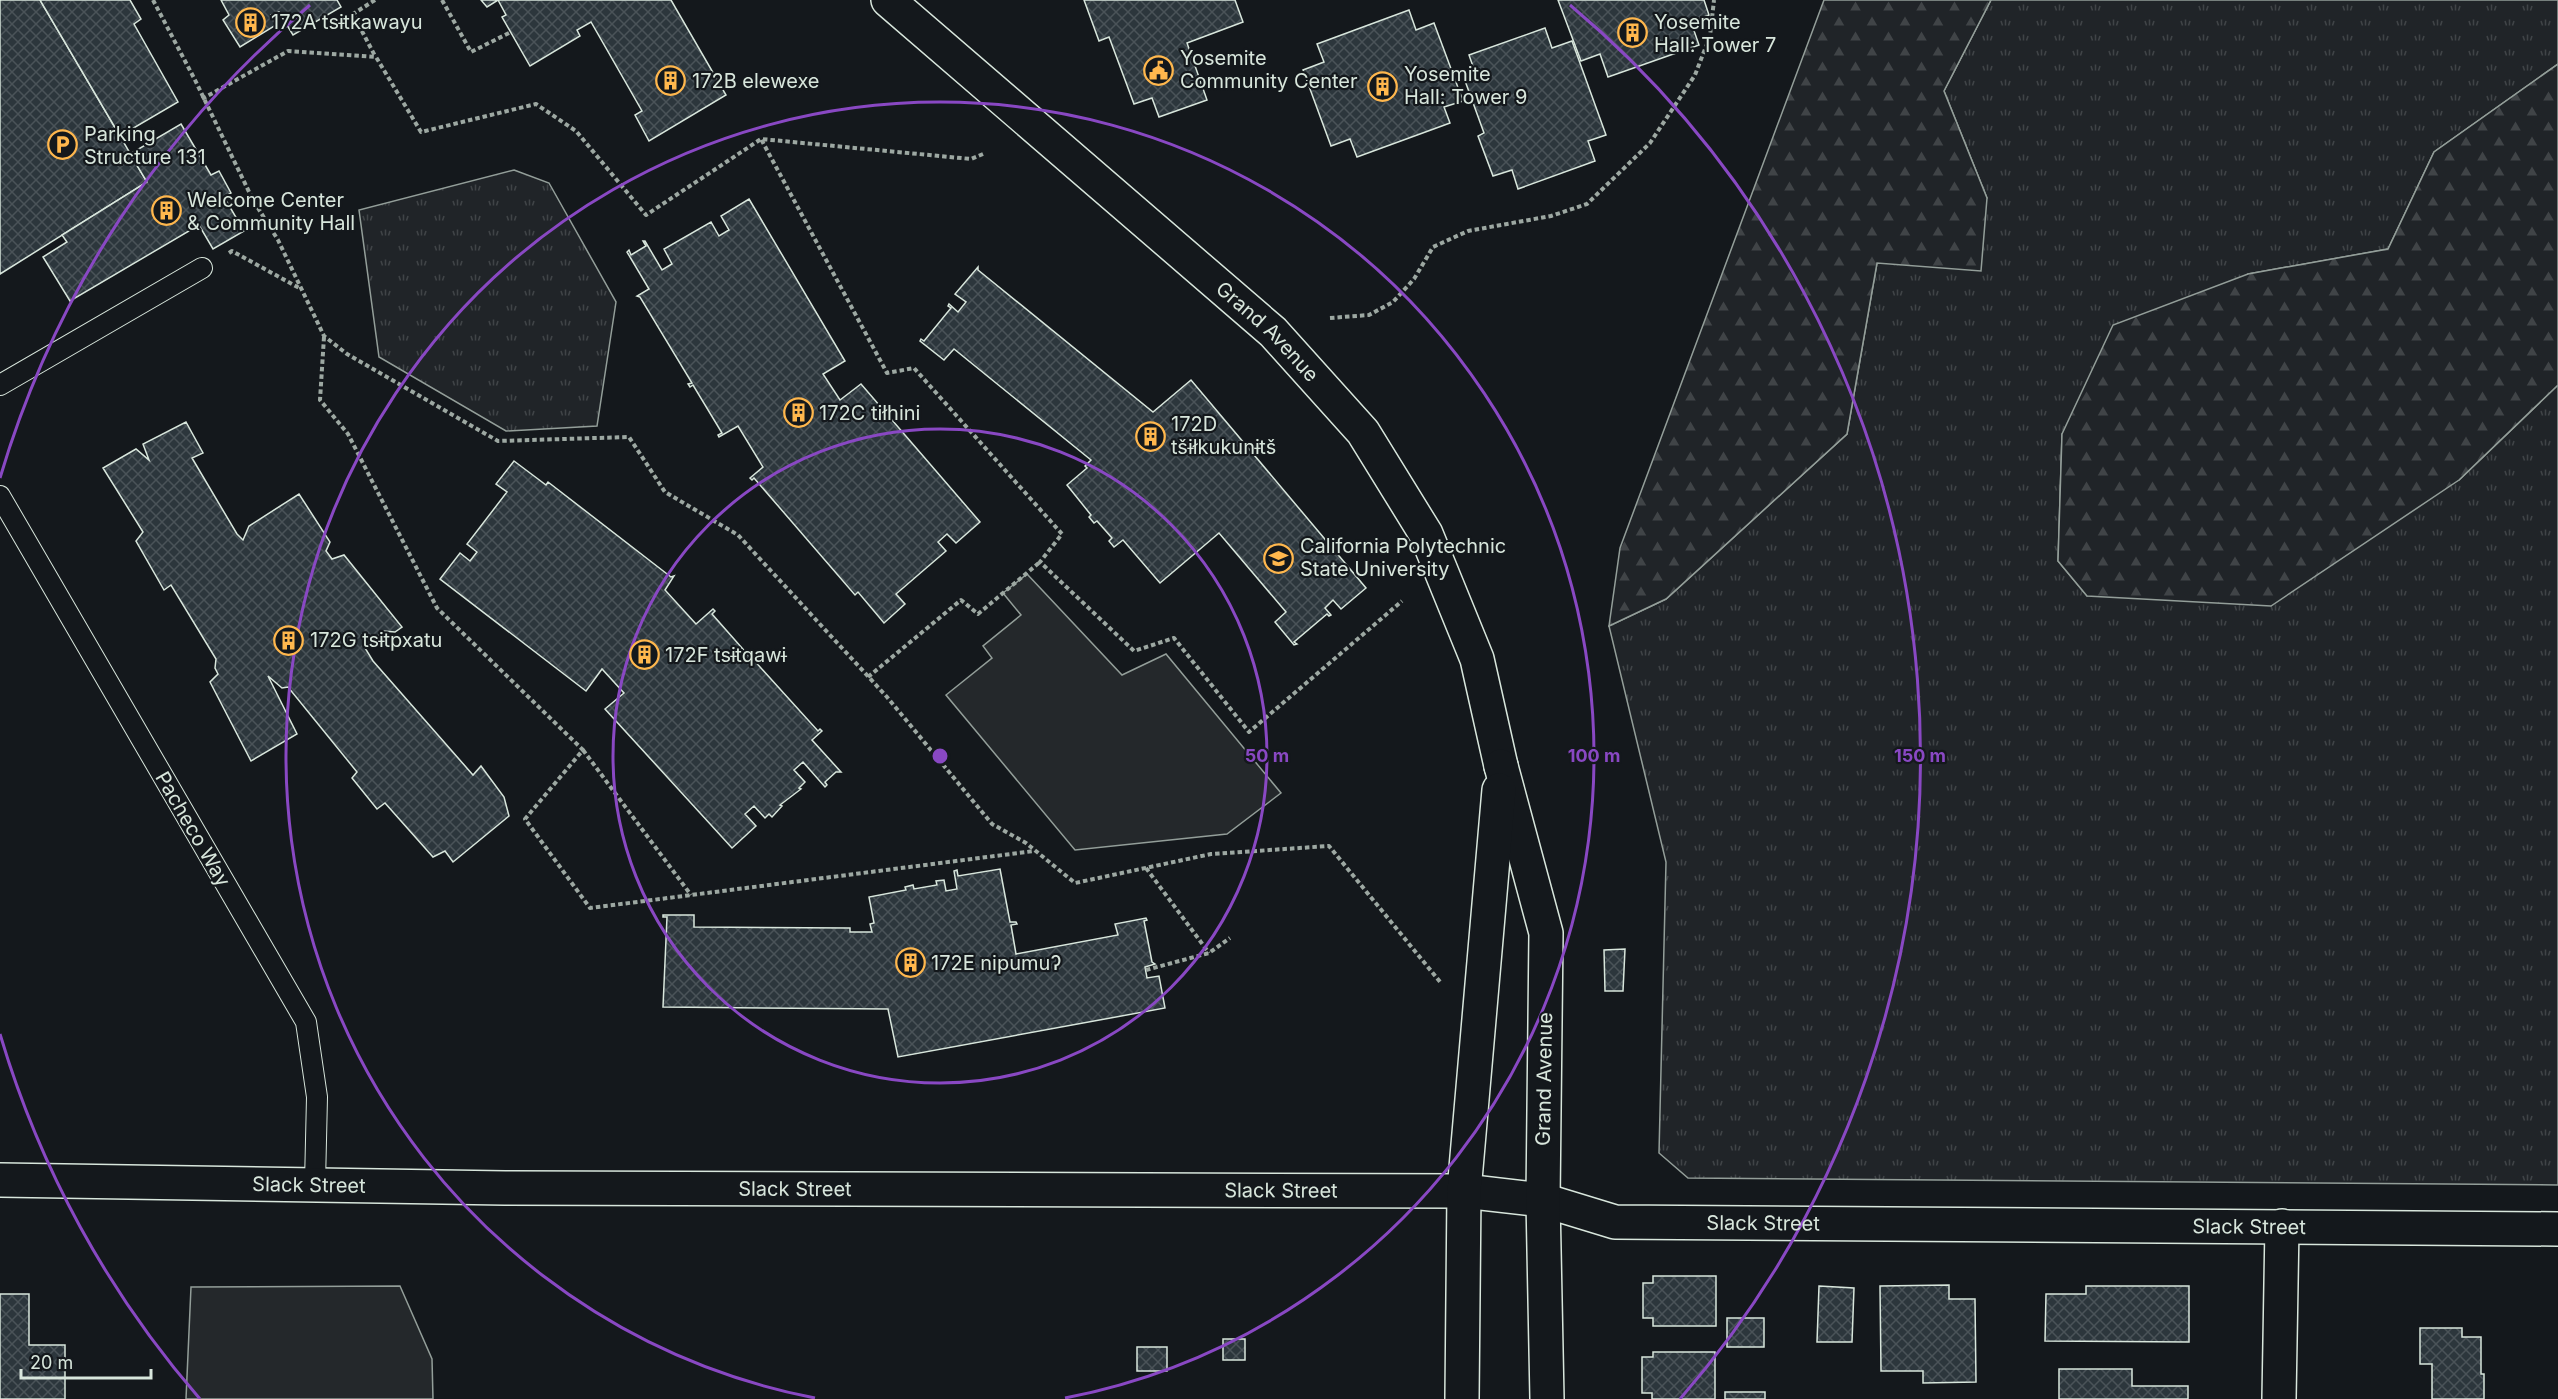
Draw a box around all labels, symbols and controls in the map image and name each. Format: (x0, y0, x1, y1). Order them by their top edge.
building icon: 172A tsɨtkawayu (234, 6, 266, 38)
place label: 172A tsɨtkawayu (271, 10, 422, 34)
place label: Yosemite Hall: Tower 7 (1654, 10, 1776, 57)
building icon: Yosemite Hall: Tower 7 (1617, 17, 1649, 49)
place label: Yosemite Community Center (1180, 46, 1358, 93)
public building icon: Yosemite Community Center (1143, 54, 1175, 86)
place label: Yosemite Hall: Tower 9 (1404, 62, 1527, 109)
building icon: 172B elewexe (655, 65, 687, 97)
place label: 172B elewexe (692, 69, 820, 93)
building icon: Yosemite Hall: Tower 9 (1367, 70, 1399, 102)
place label: Parking Structure 131 (84, 122, 206, 169)
parking icon: Parking Structure 131 (47, 129, 79, 161)
place label: Welcome Center & Community Hall (187, 188, 355, 235)
building icon: Welcome Center & Community Hall (150, 195, 182, 227)
street label: Grand Avenue (1211, 276, 1324, 386)
building icon: 172C tiłhini (782, 397, 814, 429)
place label: 172C tiłhini (819, 401, 920, 425)
place label: 172D tšɨłkukunɨtš (1171, 412, 1276, 459)
building icon: 172D tšɨłkukunɨtš (1134, 420, 1166, 452)
place label: California Polytechnic State University (1300, 534, 1506, 581)
school or university icon: California Polytechnic State University (1263, 542, 1295, 574)
building icon: 172G tsɨtpxatu (273, 624, 305, 656)
place label: 172G tsɨtpxatu (310, 628, 442, 652)
building icon: 172F tsɨtqawɨ (628, 639, 660, 671)
place label: 172F tsɨtqawɨ (665, 643, 788, 667)
text: 50 m (1245, 745, 1289, 766)
text: 100 m (1568, 745, 1620, 766)
text: 150 m (1894, 745, 1946, 766)
centre of rings (930, 746, 950, 766)
street label: Pacheco Way (150, 767, 236, 891)
building icon: 172E nipumuʔ (894, 947, 926, 979)
place label: 172E nipumuʔ (931, 951, 1061, 975)
street label: Grand Avenue (1531, 1012, 1557, 1146)
street label: Slack Street (252, 1172, 366, 1198)
street label: Slack Street (738, 1177, 852, 1201)
street label: Slack Street (1224, 1178, 1338, 1203)
street label: Slack Street (1706, 1211, 1820, 1236)
street label: Slack Street (2192, 1214, 2306, 1239)
scale bar (21, 1342, 152, 1380)
text: 20 m (30, 1352, 73, 1373)

